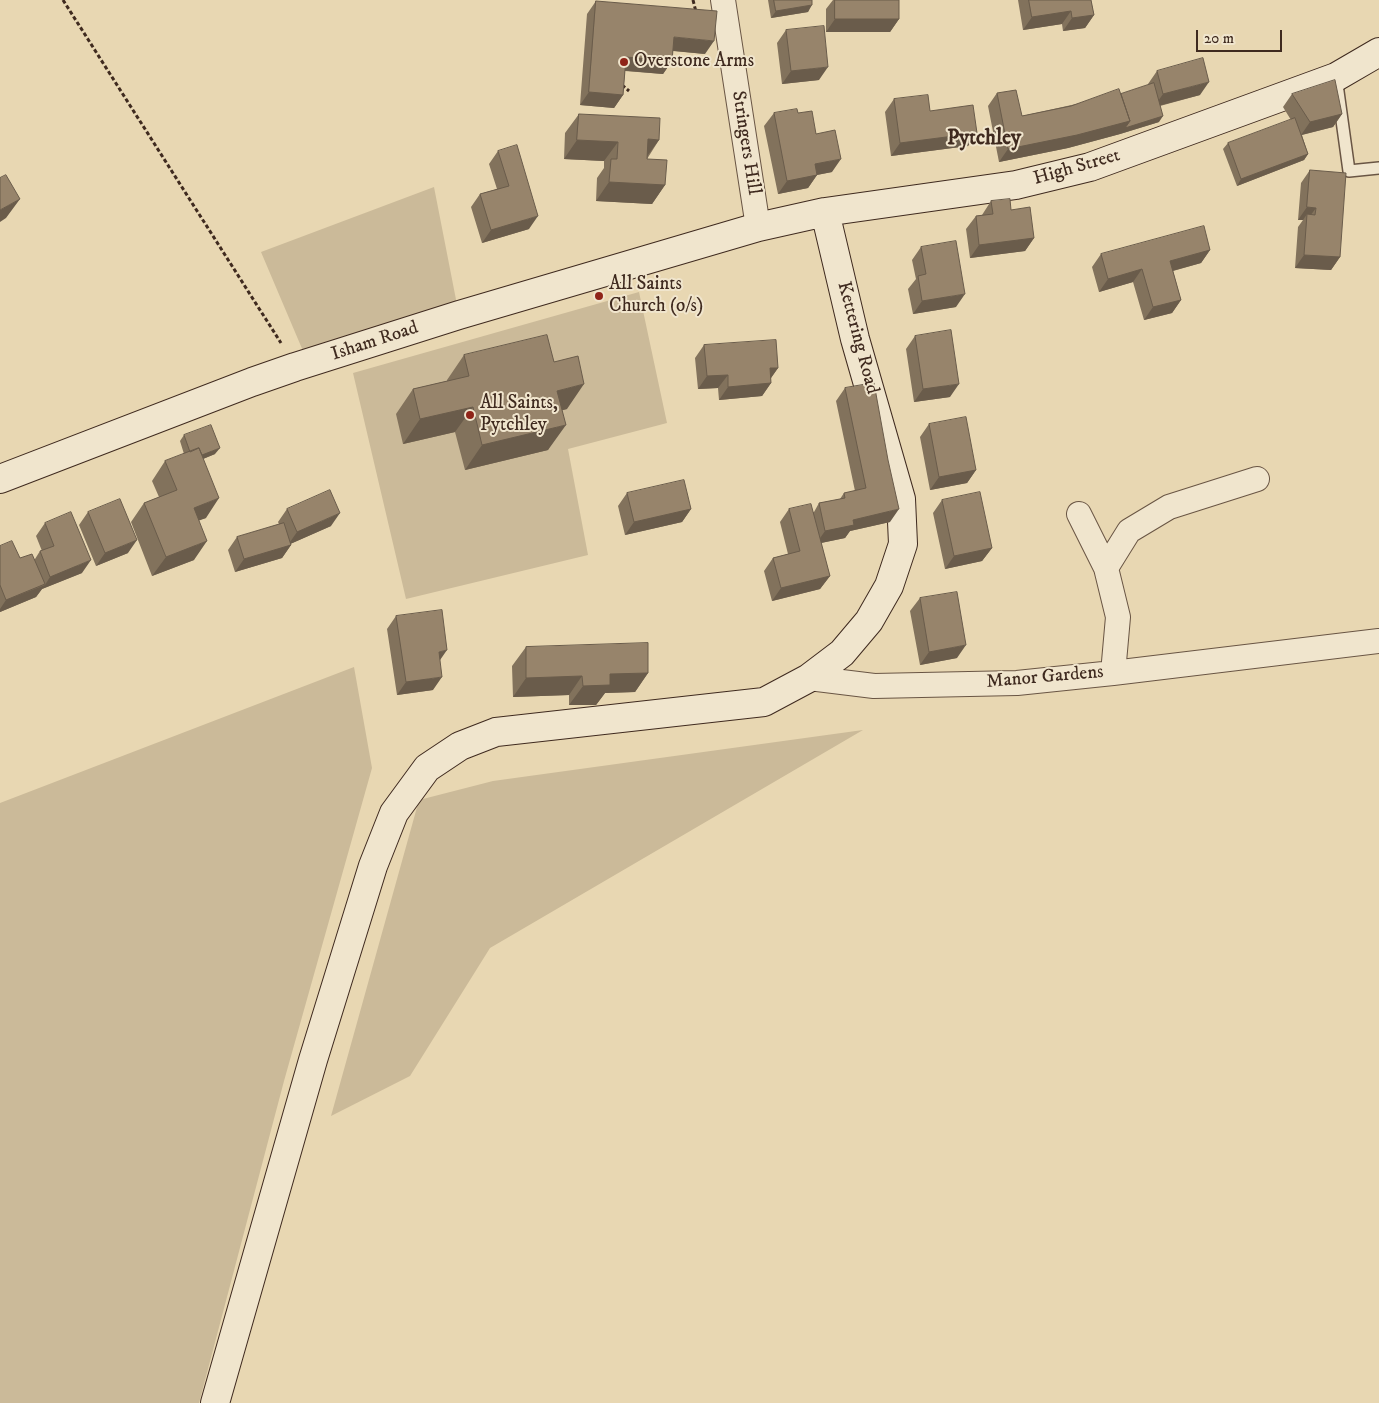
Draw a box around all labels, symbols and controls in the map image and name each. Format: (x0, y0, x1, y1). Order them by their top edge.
scale bar (1199, 20, 1285, 52)
text: 20 m (1204, 29, 1234, 48)
place label: Overstone Arms (634, 51, 754, 73)
marker: Overstone Arms (618, 56, 630, 68)
street label: Stringers Hill (726, 89, 764, 197)
district label: Pytchley (947, 127, 1021, 153)
street label: High Street (1031, 145, 1123, 191)
place label: All Saints Church (o/s) (609, 274, 703, 318)
street label: Kettering Road (831, 279, 883, 397)
marker: All Saints Church (o/s) (593, 290, 605, 302)
street label: Isham Road (329, 317, 421, 367)
place label: All Saints, Pytchley (480, 393, 558, 437)
marker: All Saints, Pytchley (464, 409, 476, 421)
street label: Manor Gardens (985, 662, 1105, 694)

